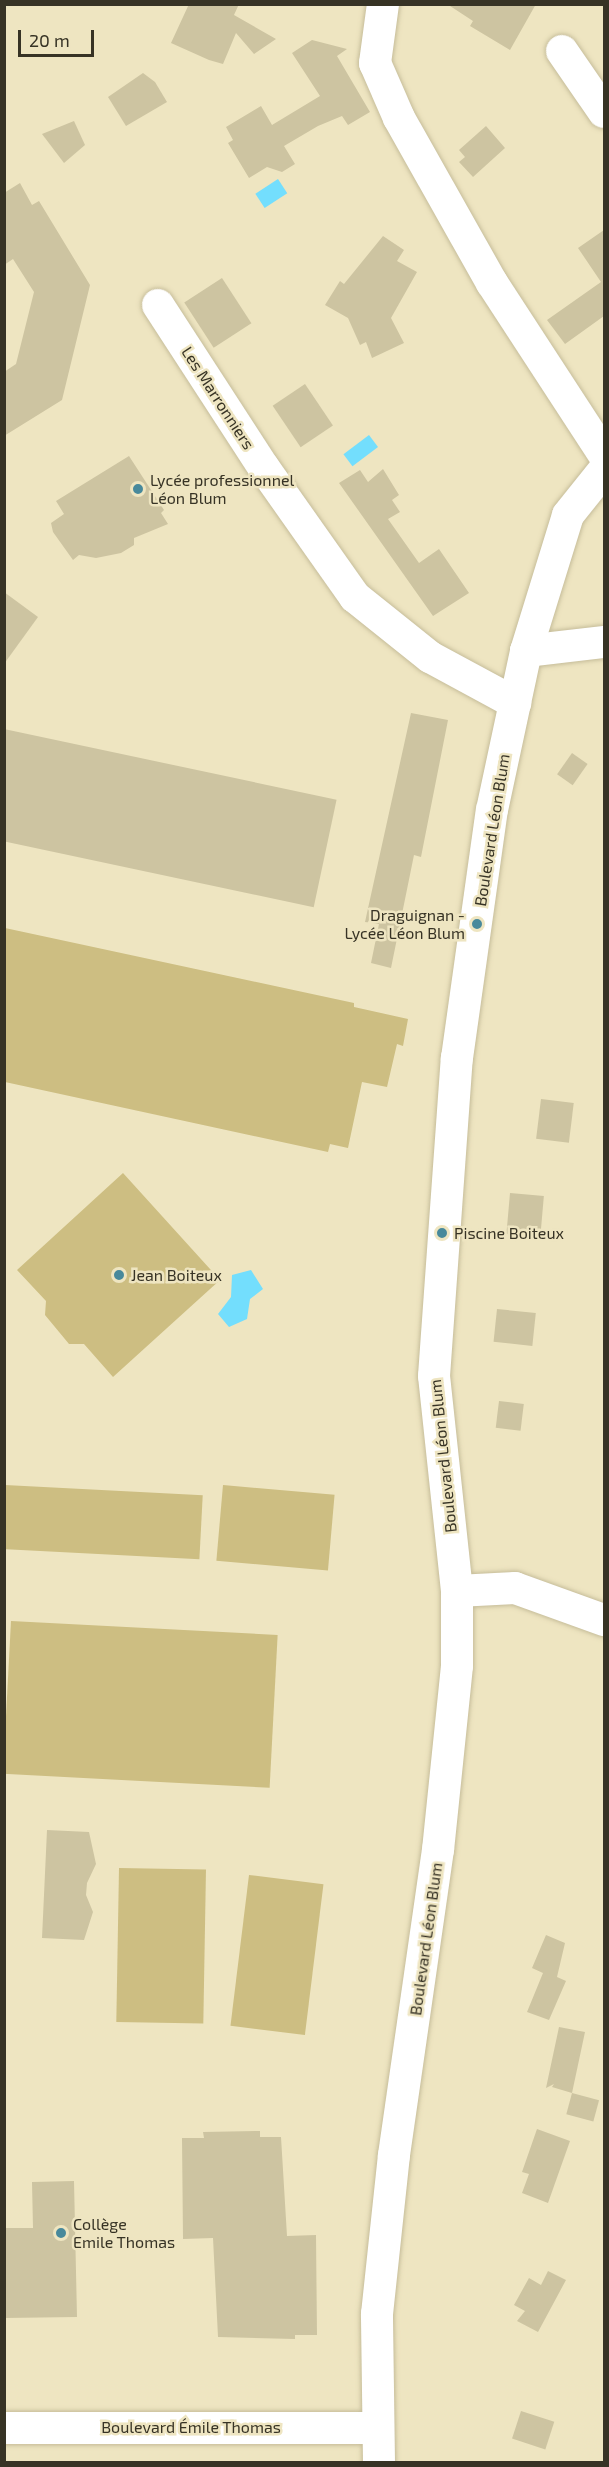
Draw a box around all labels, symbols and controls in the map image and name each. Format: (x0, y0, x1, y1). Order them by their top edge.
scale bar (21, 18, 98, 56)
text: 20 m (29, 29, 70, 51)
street label: Les Marronniers (178, 343, 258, 453)
place label: Lycée professionnel Léon Blum (150, 470, 294, 508)
marker: Lycée professionnel Léon Blum (131, 482, 145, 496)
street label: Boulevard Léon Blum (470, 752, 514, 908)
place label: Draguignan - Lycée Léon Blum (345, 905, 465, 943)
marker: Draguignan - Lycée Léon Blum (470, 917, 484, 931)
place label: Piscine Boiteux (454, 1223, 564, 1243)
marker: Piscine Boiteux (435, 1226, 449, 1240)
place label: Jean Boiteux (131, 1265, 222, 1285)
marker: Jean Boiteux (112, 1268, 126, 1282)
street label: Boulevard Léon Blum (425, 1378, 461, 1534)
street label: Boulevard Léon Blum (406, 1861, 446, 2017)
place label: Collège Emile Thomas (73, 2214, 175, 2252)
marker: Collège Emile Thomas (54, 2226, 68, 2240)
street label: Boulevard Émile Thomas (101, 2417, 281, 2437)

